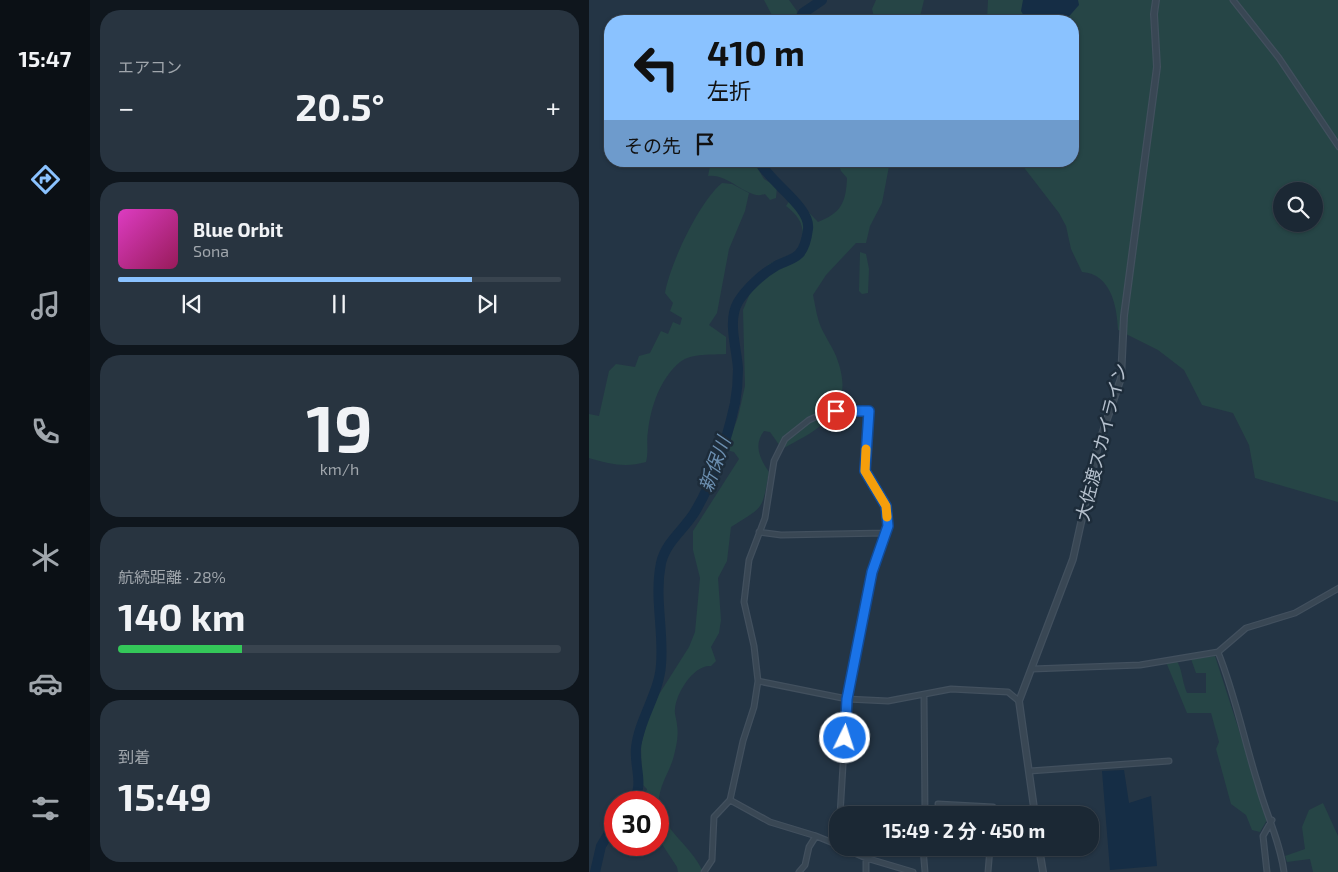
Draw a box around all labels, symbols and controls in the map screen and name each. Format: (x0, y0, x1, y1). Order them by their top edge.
text: 410 m (707, 31, 805, 73)
icon: left (624, 35, 689, 100)
text: 15:47 (19, 45, 71, 71)
text: エアコン (118, 57, 182, 76)
text: 左折 (707, 77, 751, 103)
text: 20.5° (295, 83, 385, 129)
text: − (118, 90, 134, 124)
text: + (546, 90, 561, 124)
icon: arrive (691, 130, 719, 158)
text: その先 (624, 134, 681, 157)
icon: directions (28, 162, 63, 197)
map controls (1273, 182, 1323, 232)
button: search (1273, 182, 1323, 232)
text: Blue Orbit (193, 218, 283, 241)
text: Sona (193, 241, 229, 260)
icon: music (28, 288, 63, 323)
icon: previous (178, 290, 206, 318)
icon: pause (325, 290, 353, 318)
icon: next (473, 290, 501, 318)
street label: 大佐渡スカイライン (1071, 361, 1131, 523)
text: 19 (306, 387, 373, 465)
pin (815, 390, 857, 432)
icon: arrive (822, 397, 850, 425)
icon: phone (28, 414, 63, 449)
water label: 新保川 (693, 431, 735, 495)
text: km/h (320, 459, 359, 478)
icon: climate (28, 540, 63, 575)
text: 航続距離 · 28% (118, 567, 226, 586)
text: 140 km (118, 593, 246, 639)
icon: car (28, 666, 63, 701)
position arrow (818, 711, 870, 763)
text: 到着 (118, 747, 150, 766)
text: 15:49 (118, 773, 212, 819)
icon: filters (28, 791, 63, 826)
speed limit sign: 30 (604, 791, 669, 856)
text: 15:49 · 2 分 · 450 m (883, 819, 1045, 842)

